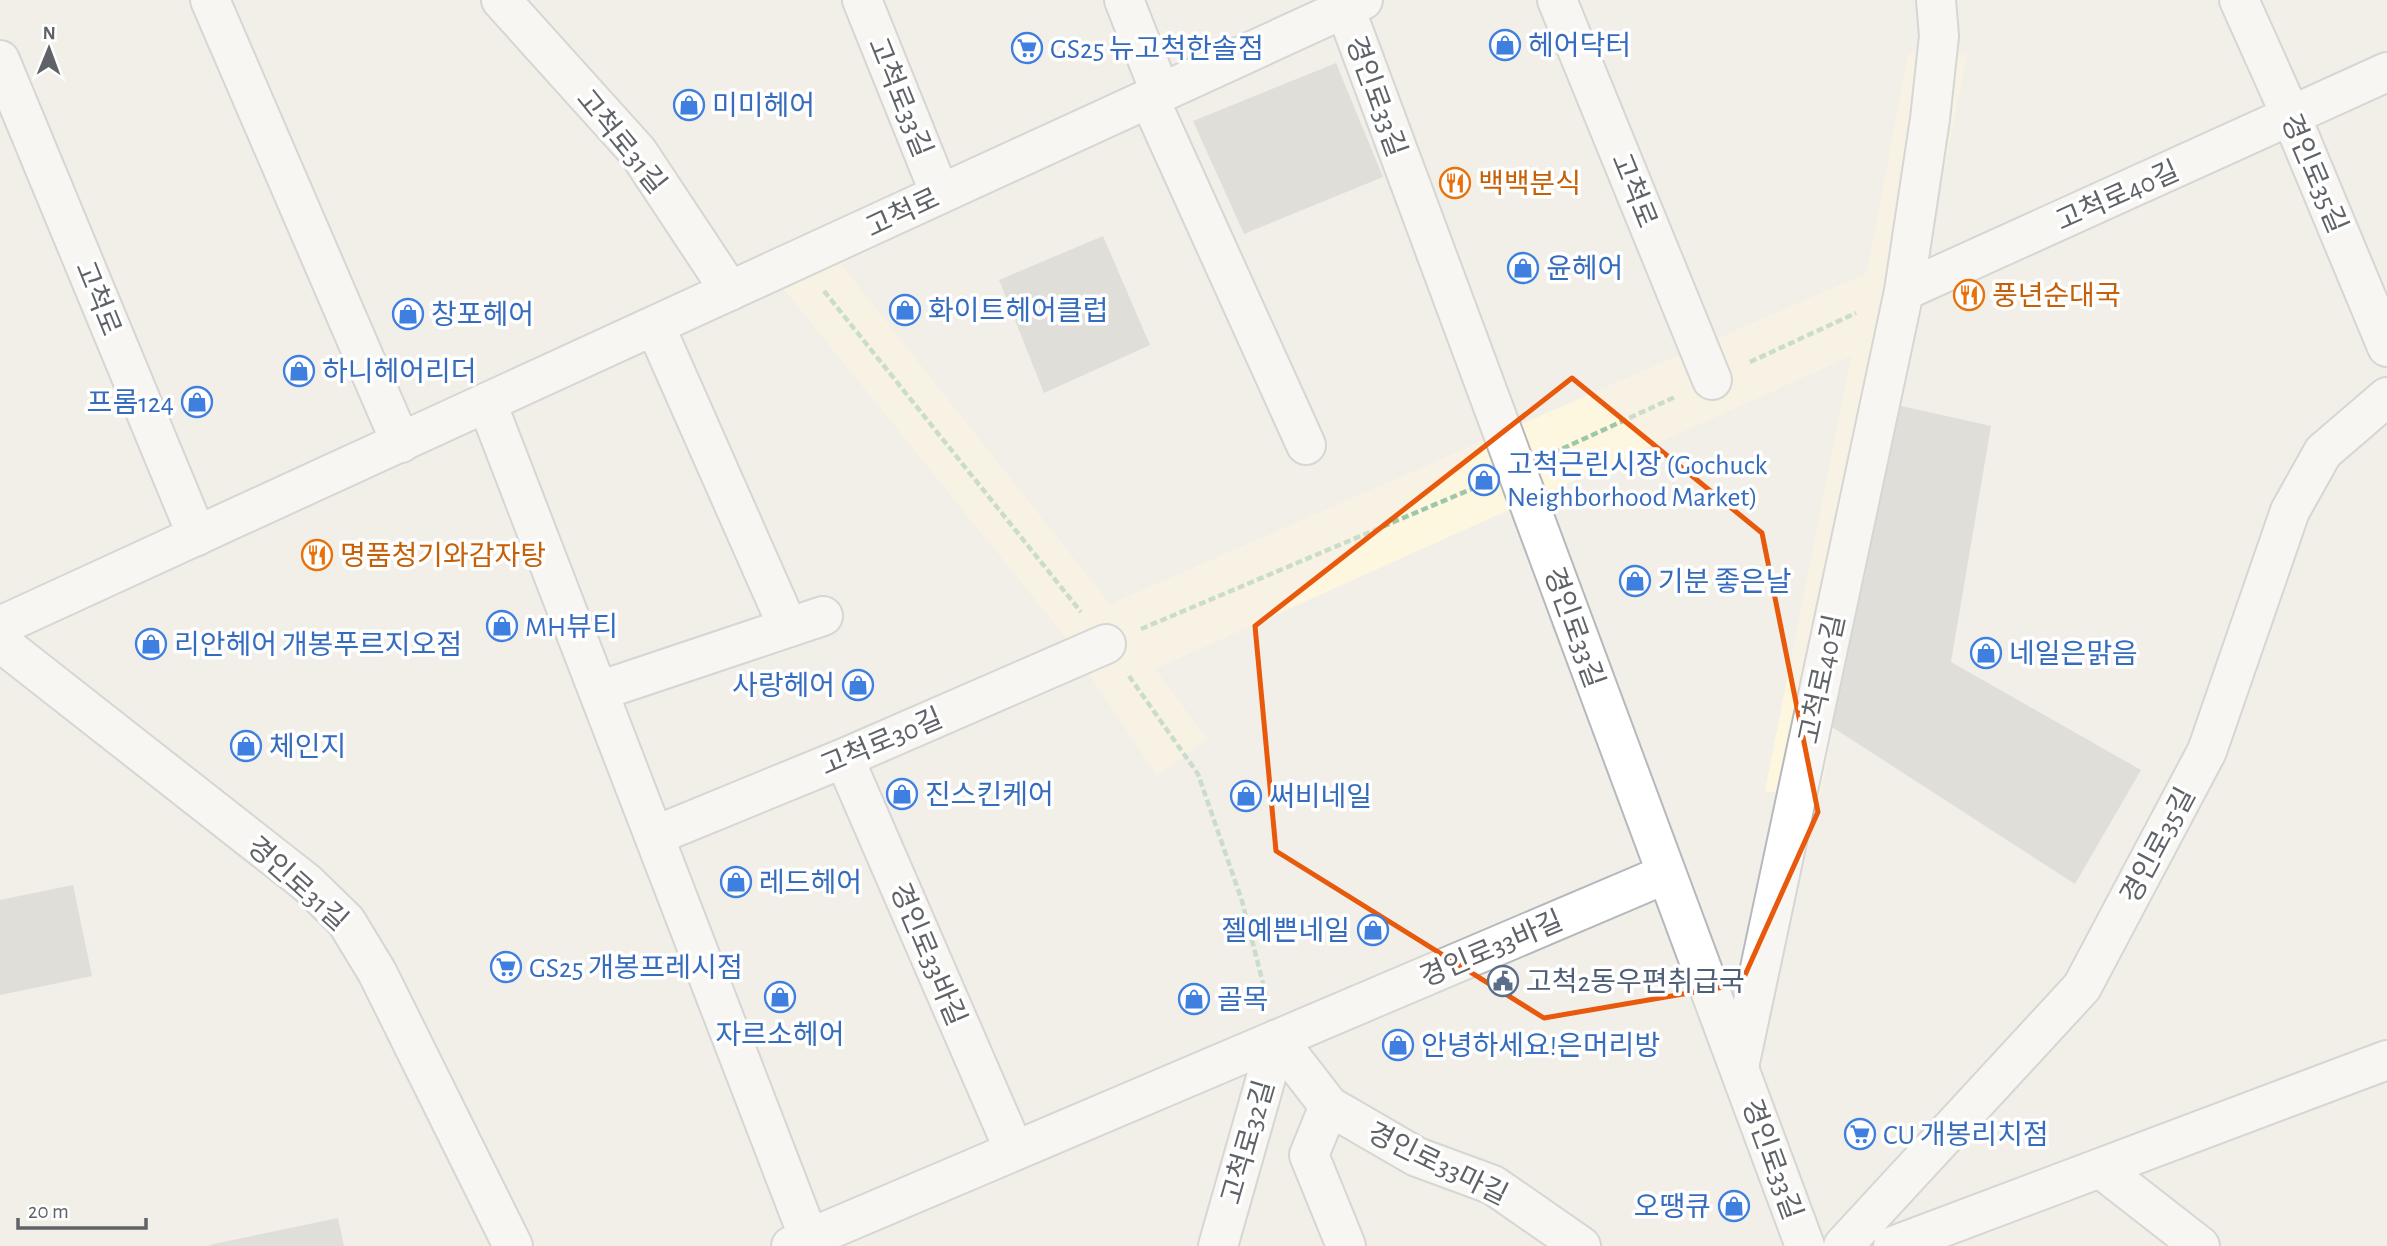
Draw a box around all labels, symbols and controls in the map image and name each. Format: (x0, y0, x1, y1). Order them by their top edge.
north arrow (14, 14, 84, 84)
text: N (42, 24, 56, 43)
shop icon: 헤어닥터 (1488, 28, 1522, 62)
supermarket icon: GS25 뉴고척한솔점 (1010, 31, 1044, 65)
place label: 헤어닥터 (1528, 31, 1631, 61)
street label: 경인로33길 (1340, 32, 1412, 161)
street label: 고척로33길 (863, 33, 938, 161)
place label: GS25 뉴고척한솔점 (1050, 34, 1264, 64)
street label: 고척로31길 (570, 84, 672, 199)
shop icon: 미미헤어 (672, 88, 706, 122)
place label: 미미헤어 (712, 91, 815, 121)
street label: 경인로35길 (2276, 109, 2353, 237)
street label: 고척로 (1606, 149, 1662, 232)
street label: 고척로40길 (2051, 156, 2183, 236)
restaurant icon: 백백분식 (1438, 166, 1472, 200)
place label: 백백분식 (1478, 169, 1581, 199)
street label: 고척로 (861, 183, 944, 243)
shop icon: 윤헤어 (1506, 251, 1540, 285)
place label: 윤헤어 (1546, 254, 1623, 284)
street label: 고척로 (70, 257, 126, 340)
restaurant icon: 풍년순대국 (1952, 278, 1986, 312)
place label: 풍년순대국 (1992, 281, 2121, 311)
shop icon: 화이트헤어클럽 (888, 293, 922, 327)
place label: 화이트헤어클럽 (928, 296, 1108, 326)
shop icon: 창포헤어 (391, 297, 425, 331)
place label: 창포헤어 (431, 300, 534, 330)
shop icon: 하니헤어리더 (282, 354, 316, 388)
place label: 하니헤어리더 (322, 357, 477, 387)
shop icon: 프롬124 (180, 385, 214, 419)
place label: 프롬124 (87, 389, 174, 418)
place label: 고척근린시장 (Gochuck Neighborhood Market) (1507, 450, 1768, 512)
shop icon: 고척근린시장 (Gochuck Neighborhood Market) (1467, 463, 1501, 497)
restaurant icon: 명품청기와감자탕 (300, 538, 334, 572)
place label: 명품청기와감자탕 (340, 541, 546, 571)
street label: 경인로33길 (1538, 563, 1610, 692)
shop icon: 기분 좋은날 (1618, 564, 1652, 598)
place label: 기분 좋은날 (1658, 567, 1791, 597)
shop icon: MH뷰티 (485, 609, 519, 643)
place label: MH뷰티 (525, 612, 618, 642)
street label: 고척로40길 (1794, 612, 1850, 747)
shop icon: 리안헤어 개봉푸르지오점 (134, 627, 168, 661)
place label: 리안헤어 개봉푸르지오점 (174, 630, 462, 660)
shop icon: 네일은맑음 (1969, 636, 2003, 670)
place label: 네일은맑음 (2009, 639, 2138, 669)
shop icon: 사랑헤어 (841, 668, 875, 702)
place label: 사랑헤어 (732, 671, 835, 701)
street label: 고척로30길 (816, 703, 947, 781)
shop icon: 체인지 (229, 729, 263, 763)
place label: 체인지 (269, 732, 346, 762)
shop icon: 진스킨케어 (885, 777, 919, 811)
shop icon: 써비네일 (1229, 779, 1263, 813)
place label: 진스킨케어 (925, 780, 1054, 810)
place label: 써비네일 (1269, 782, 1372, 812)
street label: 경인로35길 (2115, 783, 2201, 908)
street label: 경인로31길 (241, 831, 354, 936)
shop icon: 레드헤어 (719, 865, 753, 899)
place label: 레드헤어 (759, 868, 862, 898)
street label: 경인로33바길 (885, 879, 972, 1030)
street label: 경인로33바길 (1416, 905, 1567, 992)
shop icon: 젤예쁜네일 (1356, 913, 1390, 947)
place label: 젤예쁜네일 (1221, 916, 1350, 946)
supermarket icon: GS25 개봉프레시점 (489, 950, 523, 984)
place label: GS25 개봉프레시점 (529, 953, 743, 983)
public building icon: 고척2동우편취급국 (1486, 964, 1520, 998)
place label: 고척2동우편취급국 (1526, 967, 1745, 997)
shop icon: 자르소헤어 (763, 980, 797, 1014)
shop icon: 골목 (1177, 982, 1211, 1016)
place label: 골목 (1217, 986, 1269, 1015)
place label: 자르소헤어 (716, 1020, 844, 1050)
shop icon: 안녕하세요!은머리방 (1381, 1028, 1415, 1062)
place label: 안녕하세요!은머리방 (1421, 1031, 1660, 1061)
street label: 고척로32길 (1216, 1077, 1280, 1208)
street label: 경인로33길 (1736, 1095, 1808, 1224)
street label: 경인로33마길 (1363, 1117, 1512, 1211)
supermarket icon: CU 개봉리치점 (1843, 1117, 1877, 1151)
place label: CU 개봉리치점 (1883, 1120, 2049, 1150)
scale bar (18, 1186, 145, 1230)
shop icon: 오땡큐 (1717, 1189, 1751, 1223)
place label: 오땡큐 (1634, 1192, 1711, 1222)
text: 20 m (28, 1201, 69, 1222)

